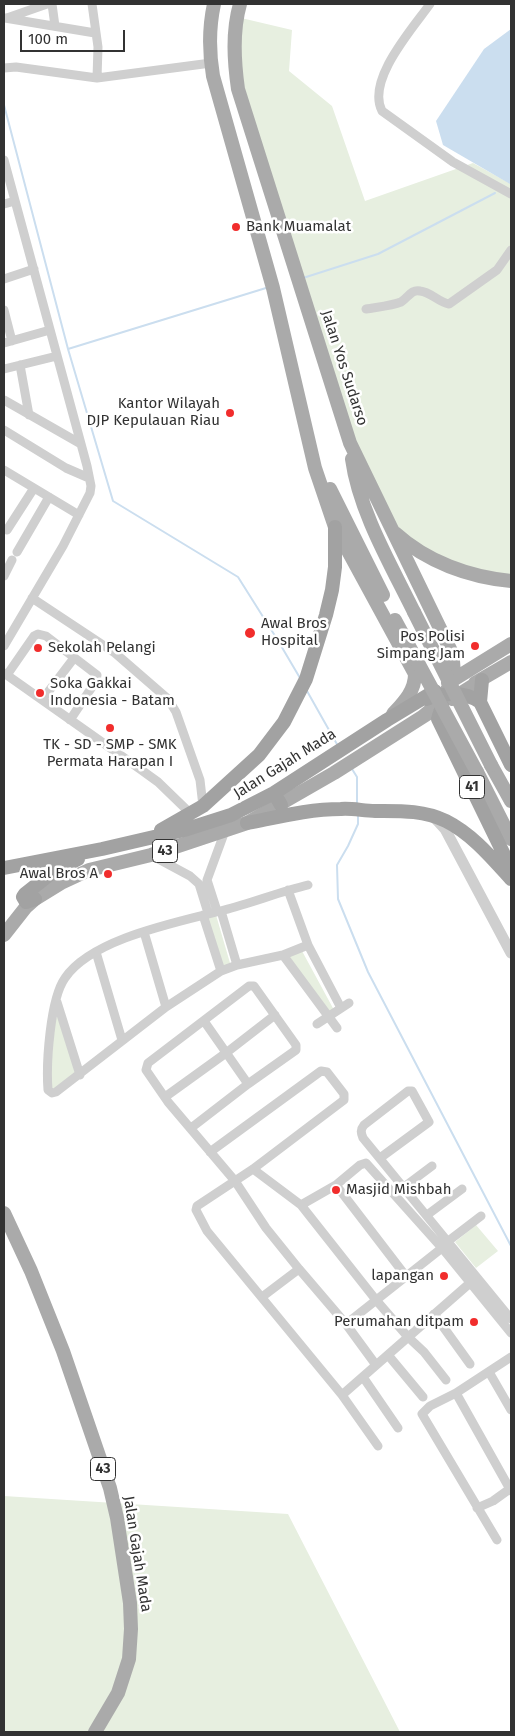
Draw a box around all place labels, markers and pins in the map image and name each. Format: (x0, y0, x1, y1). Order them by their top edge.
place label: Bank Muamalat (246, 218, 351, 236)
marker: Bank Muamalat (230, 221, 242, 233)
place label: Kantor Wilayah DJP Kepulauan Riau (86, 395, 220, 430)
marker: Kantor Wilayah DJP Kepulauan Riau (224, 407, 236, 419)
place label: Awal Bros Hospital (261, 615, 327, 650)
marker: Awal Bros Hospital (243, 626, 257, 640)
place label: Pos Polisi Simpang Jam (377, 628, 465, 663)
place label: Sekolah Pelangi (48, 639, 156, 657)
marker: Pos Polisi Simpang Jam (469, 640, 481, 652)
marker: Sekolah Pelangi (32, 642, 44, 654)
place label: Soka Gakkai Indonesia - Batam (50, 675, 175, 710)
marker: Soka Gakkai Indonesia - Batam (34, 687, 46, 699)
marker: TK - SD - SMP - SMK Permata Harapan I (104, 722, 116, 734)
place label: TK - SD - SMP - SMK Permata Harapan I (43, 736, 177, 771)
place label: Awal Bros A (20, 865, 98, 883)
marker: Awal Bros A (102, 868, 114, 880)
place label: Masjid Mishbah (346, 1181, 451, 1199)
marker: Masjid Mishbah (330, 1184, 342, 1196)
place label: lapangan (371, 1267, 434, 1285)
marker: lapangan (438, 1270, 450, 1282)
place label: Perumahan ditpam (334, 1313, 464, 1331)
marker: Perumahan ditpam (468, 1316, 480, 1328)

